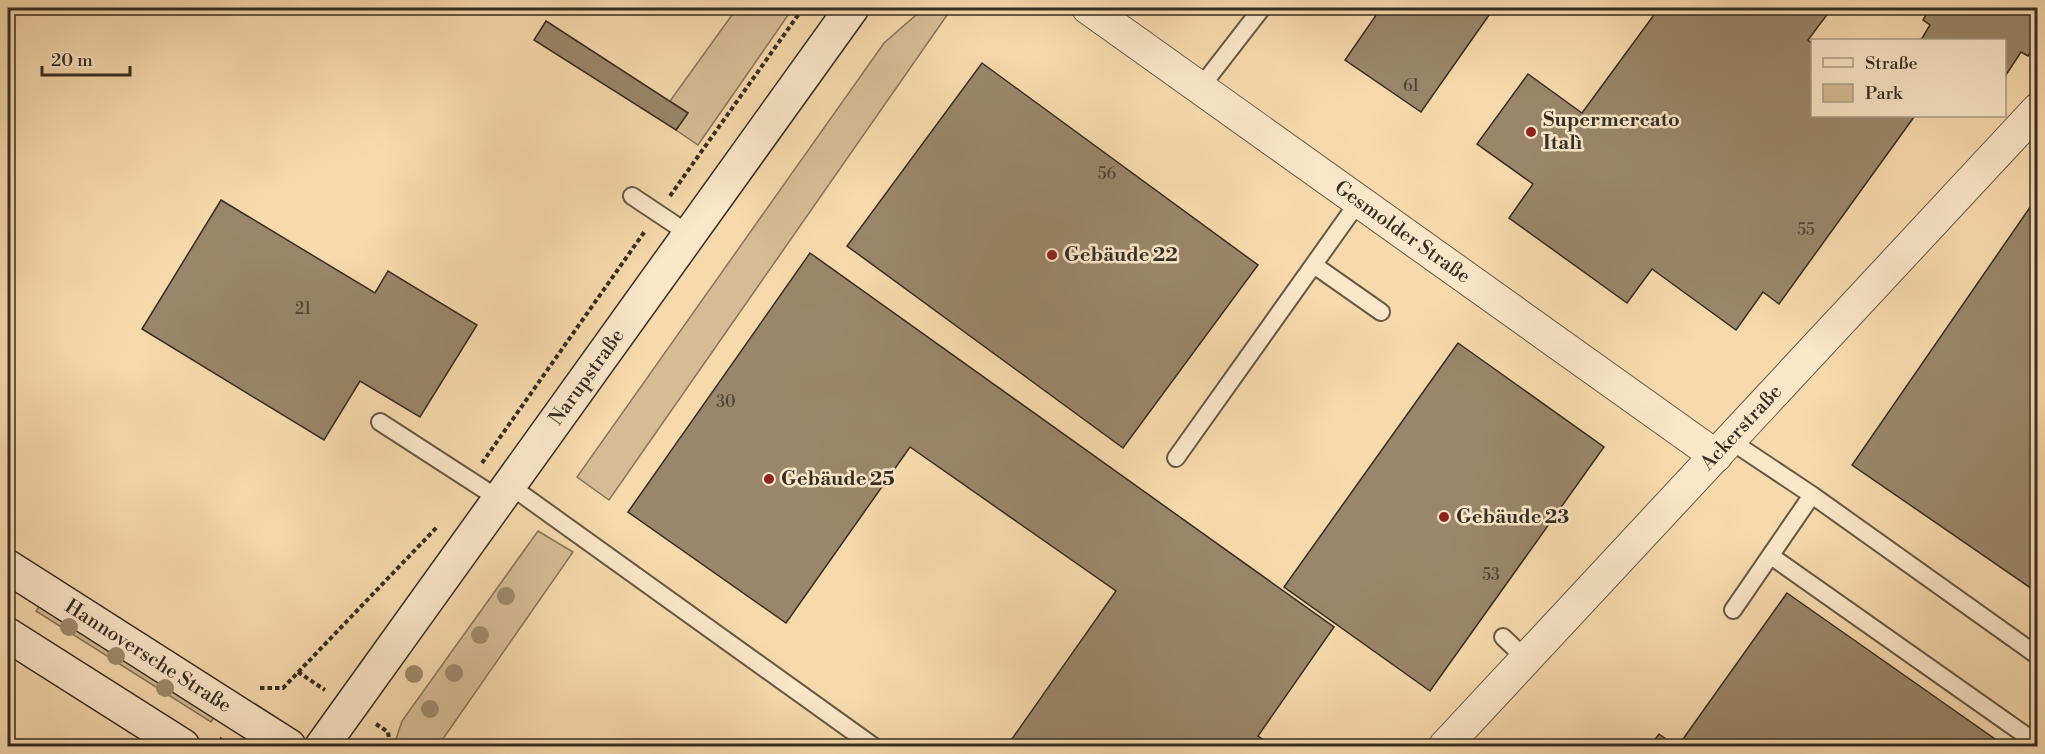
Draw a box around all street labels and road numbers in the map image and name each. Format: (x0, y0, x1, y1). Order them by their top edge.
street label: Gesmolder Straße (1329, 175, 1475, 289)
street label: Narupstraße (544, 324, 630, 430)
street label: Ackerstraße (1695, 379, 1787, 477)
street label: Hannoversche Straße (60, 594, 236, 718)

